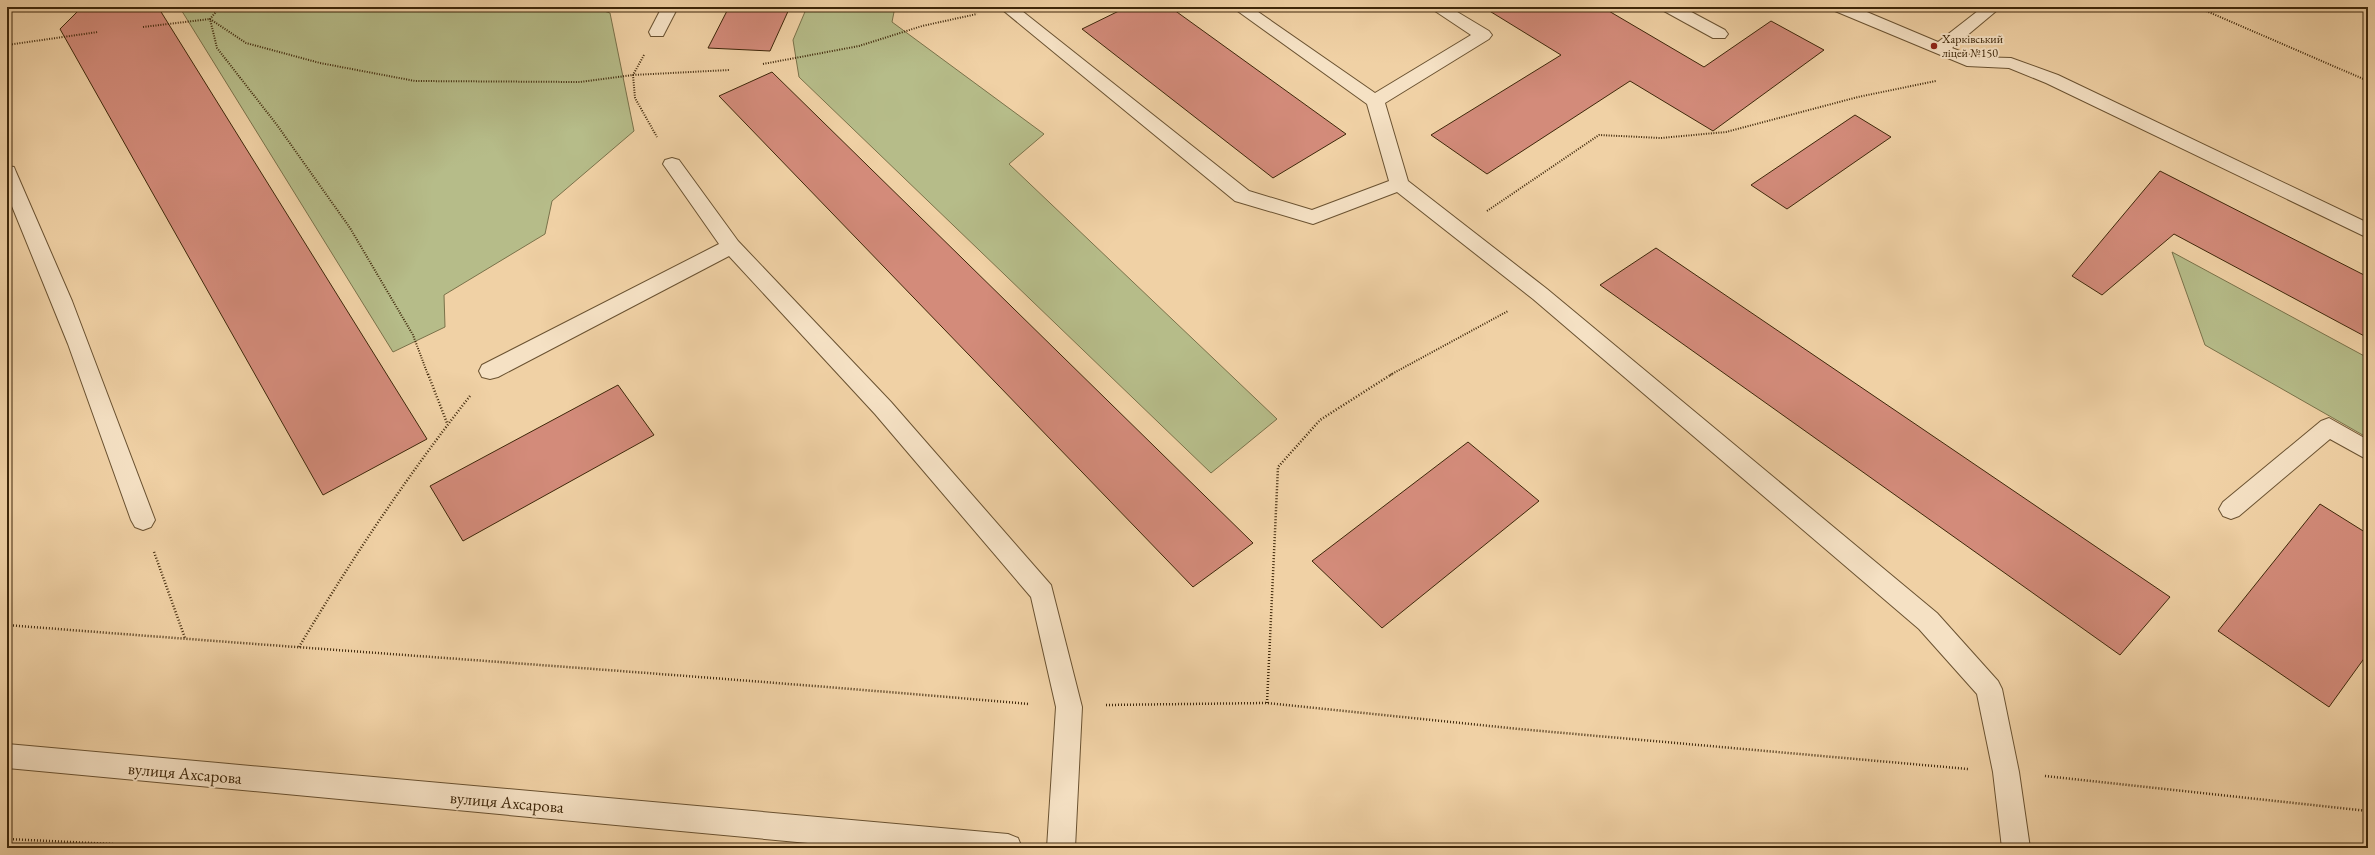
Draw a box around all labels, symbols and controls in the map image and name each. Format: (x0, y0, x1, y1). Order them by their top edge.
place label: Харківський ліцей №150 (1941, 31, 2004, 61)
marker: Харківський ліцей №150 (1929, 41, 1939, 51)
street label: вулиця Ахсарова (127, 757, 243, 789)
street label: вулиця Ахсарова (449, 786, 565, 818)

